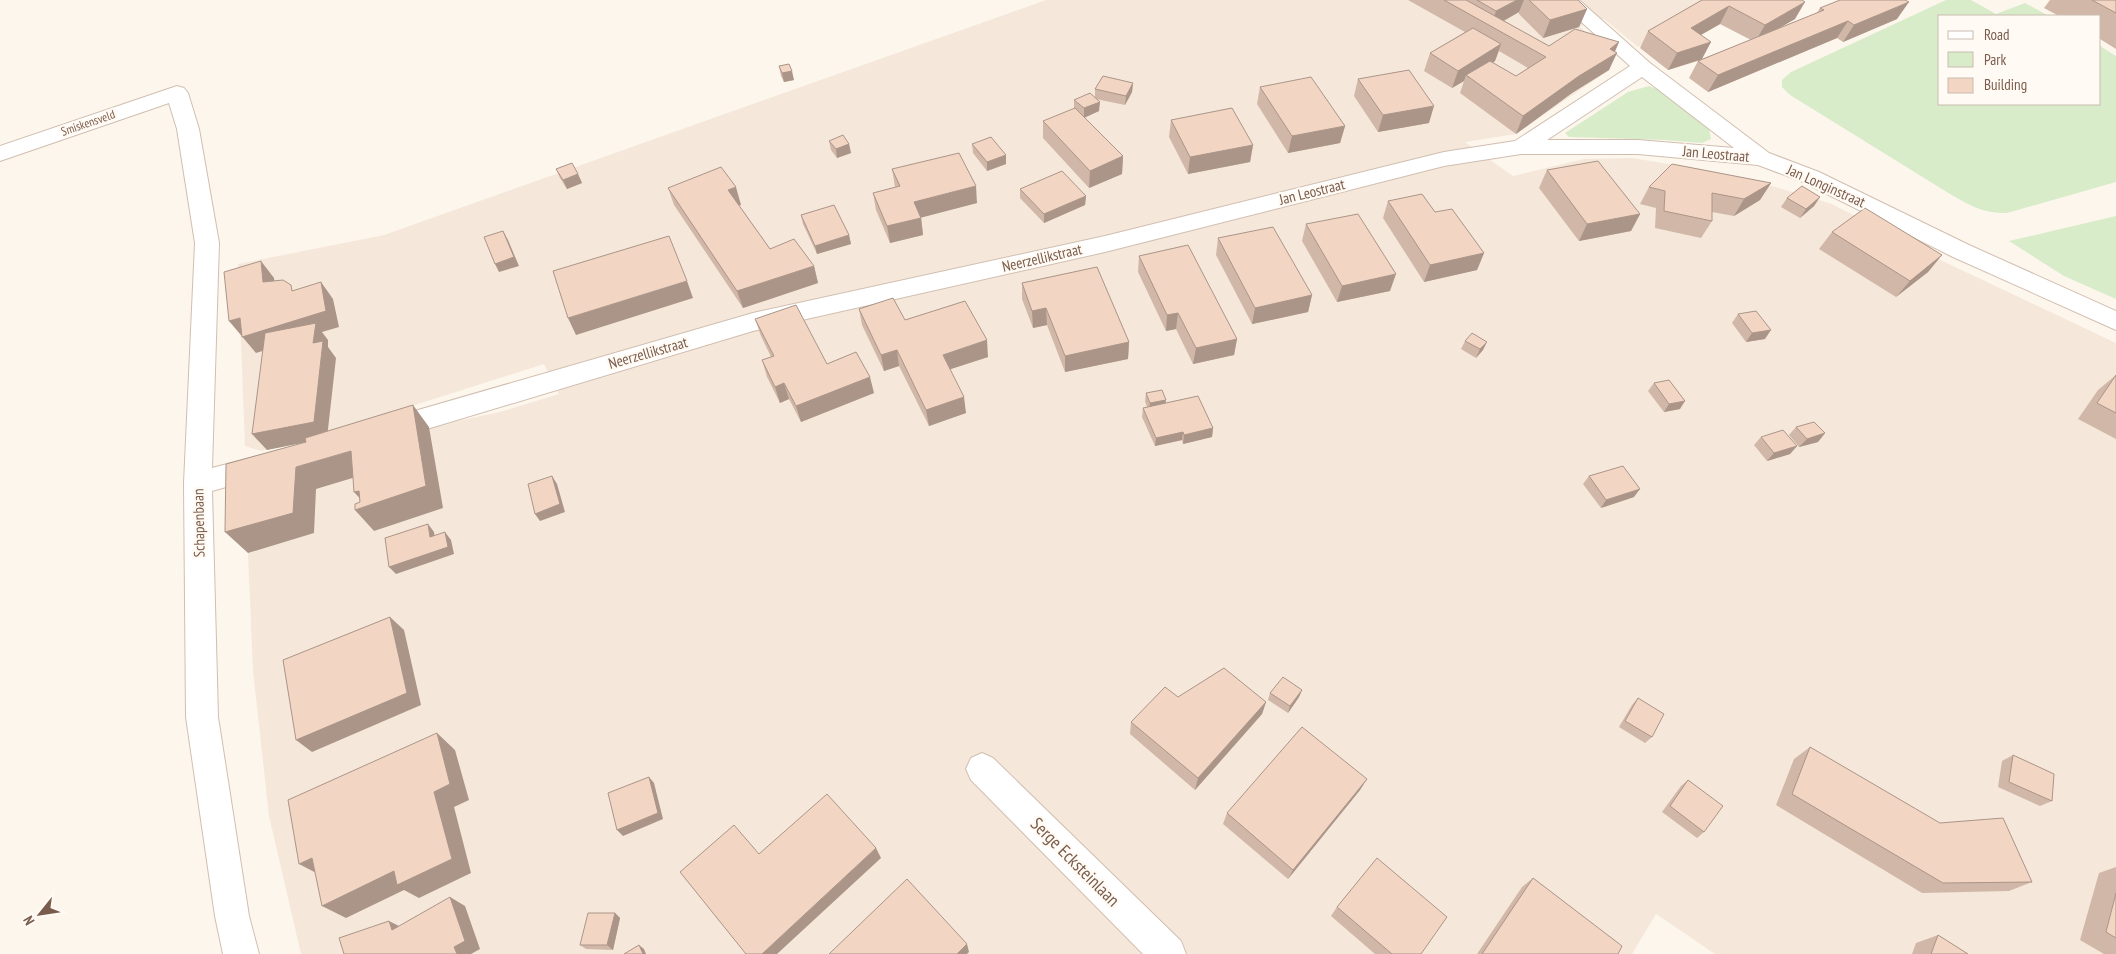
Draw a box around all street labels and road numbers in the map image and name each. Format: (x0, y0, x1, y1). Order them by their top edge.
street label: Smiskensveld (59, 106, 117, 139)
street label: Jan Leostraat (1681, 141, 1750, 166)
street label: Jan Longinstraat (1783, 159, 1868, 211)
street label: Jan Leostraat (1276, 174, 1347, 209)
street label: Neerzellikstraat (1000, 239, 1084, 276)
street label: Neerzellikstraat (606, 332, 690, 373)
street label: Schapenbaan (188, 488, 209, 558)
street label: Serge Ecksteinlaan (1026, 812, 1125, 911)

